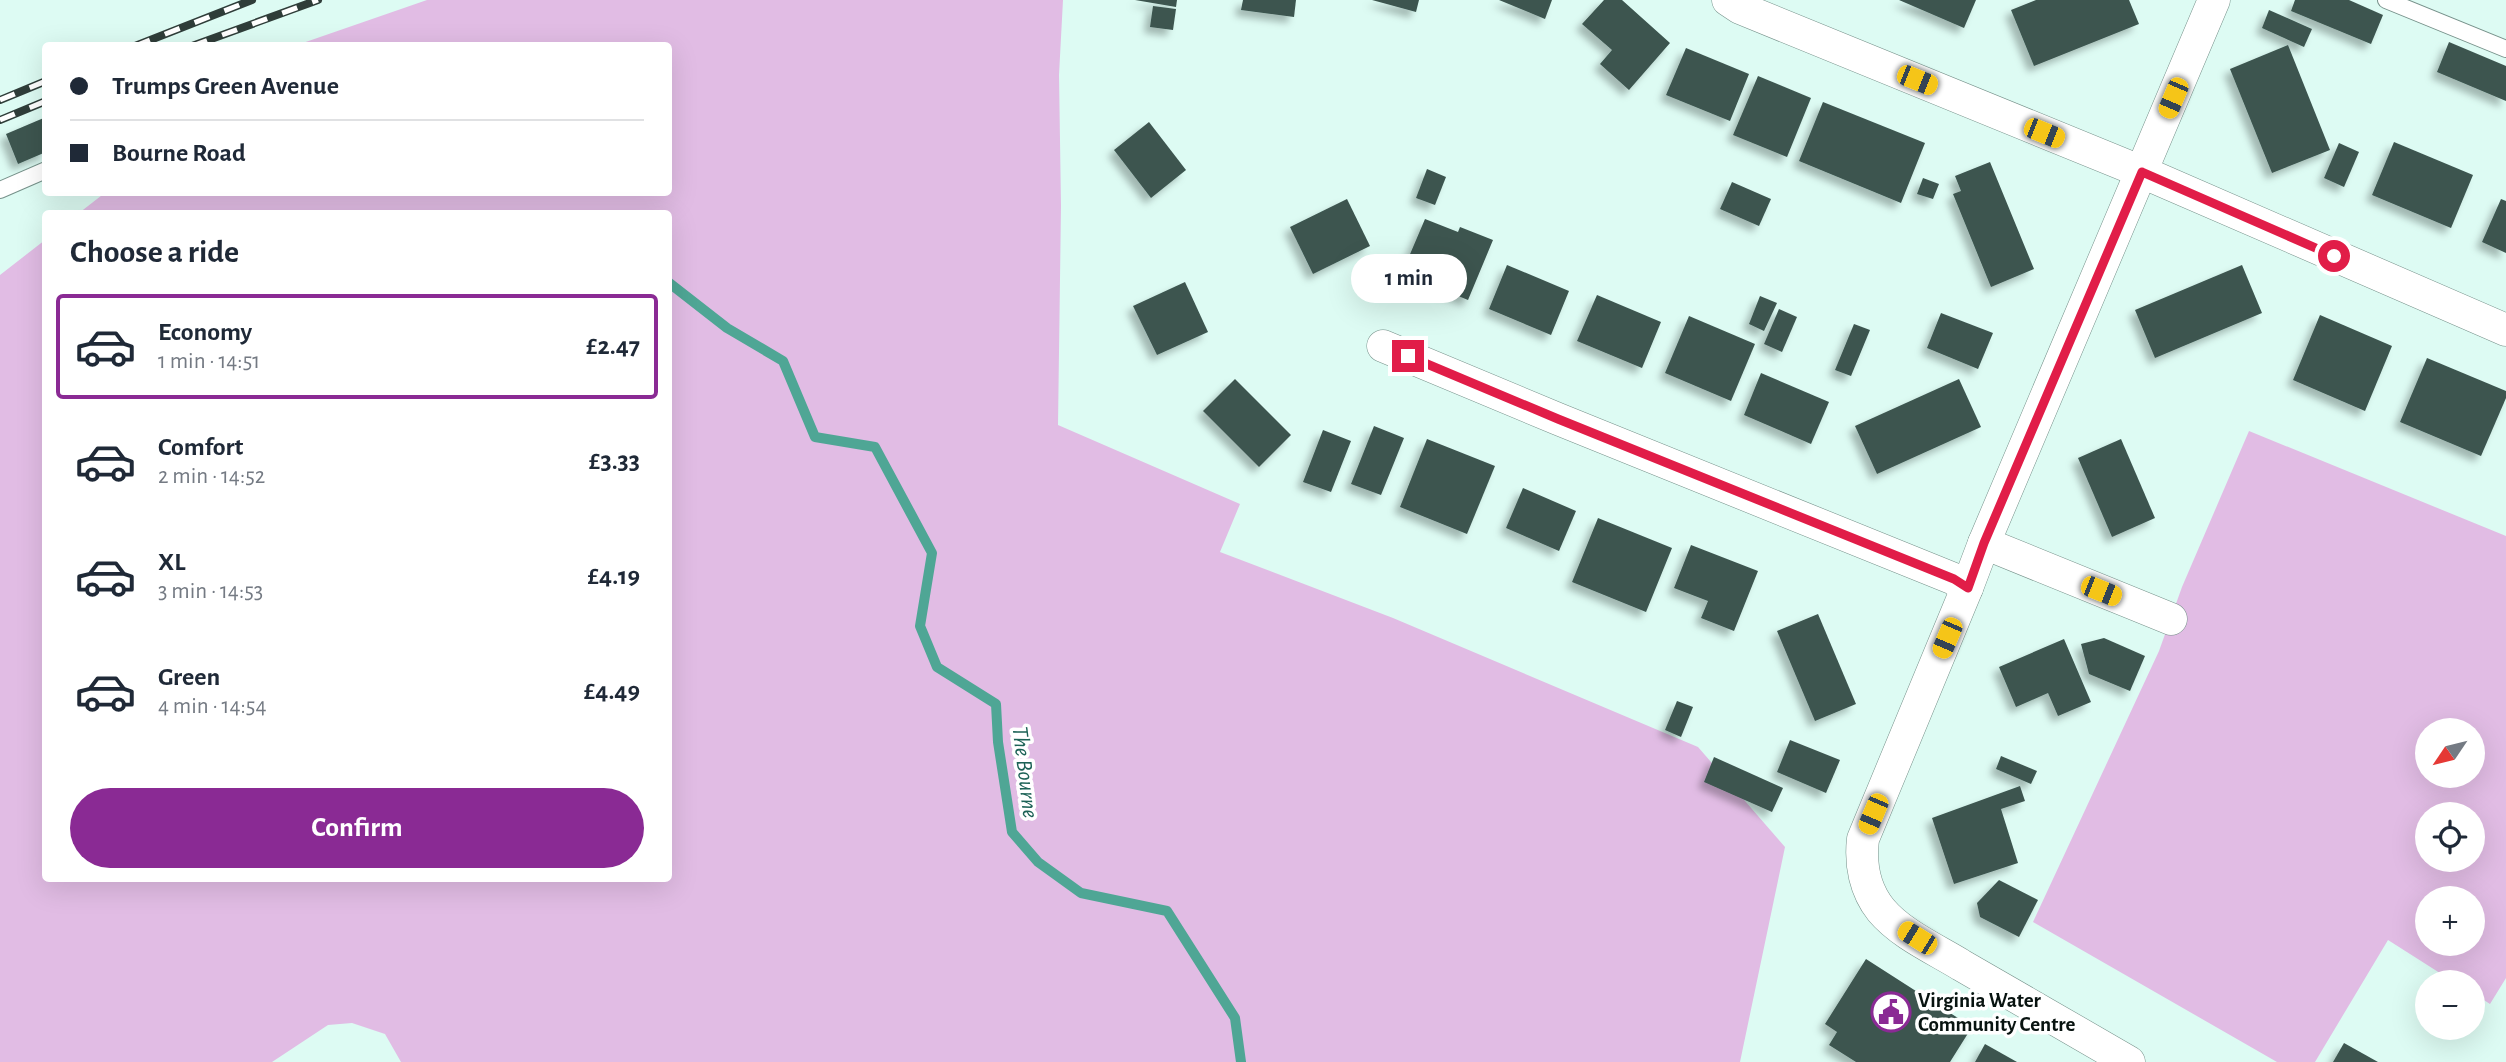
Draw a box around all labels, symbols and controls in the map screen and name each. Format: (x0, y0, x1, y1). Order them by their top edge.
car (1894, 62, 1941, 98)
text: Trumps Green Avenue (112, 73, 339, 99)
car (2156, 75, 2191, 121)
car (2021, 115, 2068, 151)
text: Bourne Road (112, 140, 246, 166)
text: Choose a ride (70, 236, 239, 268)
route start (2318, 240, 2350, 272)
callout: 1 min (1350, 254, 1466, 304)
text: 1 min (1385, 267, 1433, 290)
icon: car (74, 315, 137, 378)
text: Economy (158, 319, 252, 345)
text: £2.47 (586, 333, 640, 359)
route end (1392, 340, 1424, 372)
text: 1 min · 14:51 (158, 350, 260, 373)
icon: car (74, 430, 137, 493)
text: Comfort (158, 434, 243, 460)
text: £3.33 (589, 448, 640, 474)
text: 2 min · 14:52 (158, 465, 265, 488)
icon: car (74, 545, 137, 608)
text: XL (158, 549, 185, 575)
text: £4.19 (587, 563, 640, 589)
car (2078, 573, 2125, 609)
text: 3 min · 14:53 (158, 580, 263, 603)
car (1930, 615, 1965, 661)
icon: car (74, 660, 137, 723)
text: Green (158, 664, 220, 690)
text: £4.49 (584, 678, 640, 704)
text: 4 min · 14:54 (158, 695, 266, 718)
north arrow (2415, 718, 2485, 788)
map controls (2415, 718, 2485, 1040)
water label: The Bourne (1007, 725, 1042, 820)
button: Confirm (70, 788, 644, 868)
car (1856, 791, 1891, 837)
button: locate (2415, 802, 2485, 872)
button: + (2415, 886, 2485, 956)
car (1894, 918, 1941, 958)
button: − (2415, 970, 2485, 1040)
place label: Virginia Water Community Centre (1918, 990, 2076, 1035)
public building icon: Virginia Water Community Centre (1870, 991, 1912, 1033)

